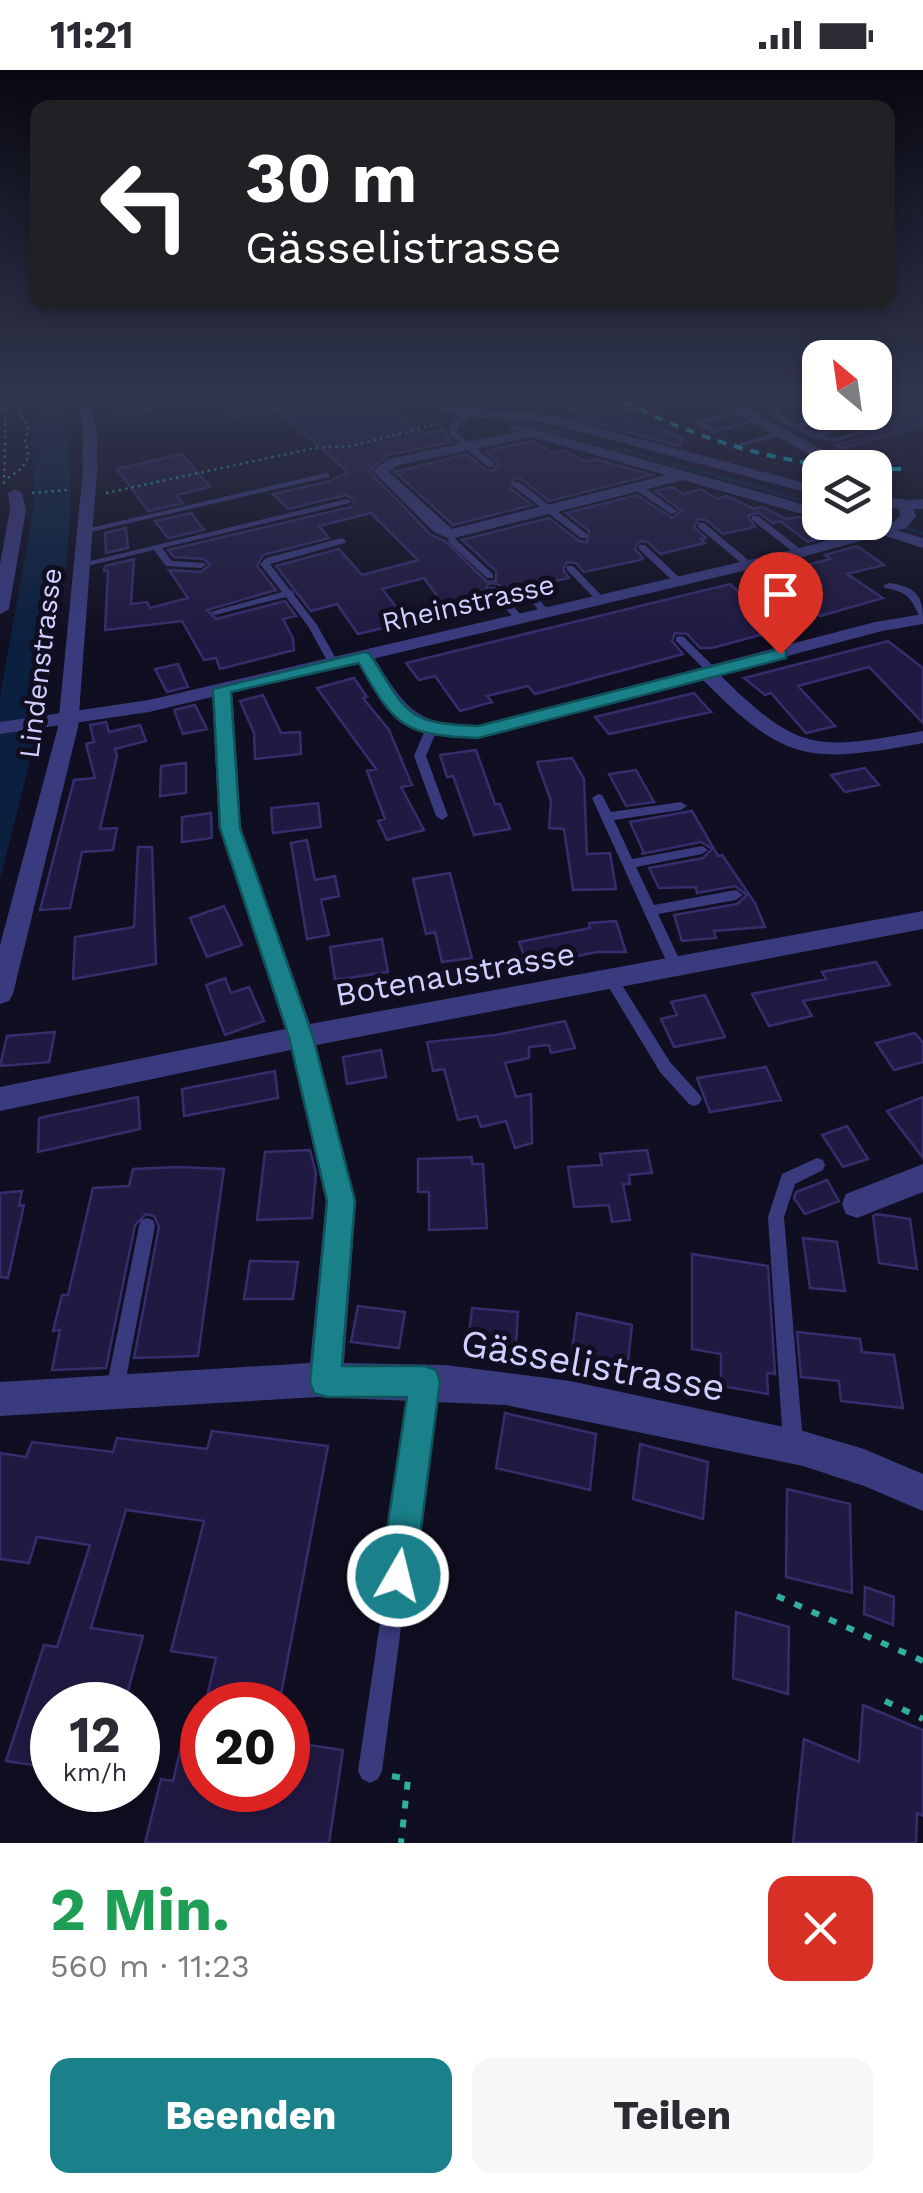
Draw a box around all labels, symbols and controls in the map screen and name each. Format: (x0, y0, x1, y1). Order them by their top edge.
text: 11:21 (50, 13, 133, 57)
text: 30 m (245, 137, 417, 219)
icon: left (80, 140, 210, 270)
text: Gässelistrasse (245, 221, 561, 274)
north arrow (802, 340, 892, 430)
map controls (802, 340, 892, 540)
button: layers (802, 450, 892, 540)
pin (738, 552, 823, 655)
street label: Lindenstrasse (12, 566, 69, 760)
icon: arrive (753, 567, 808, 622)
street label: Rheinstrasse (379, 568, 557, 639)
street label: Botenaustrasse (332, 934, 578, 1014)
street label: Gässelistrasse (458, 1320, 728, 1410)
position arrow (346, 1524, 450, 1628)
speed limit sign: 20 (180, 1682, 310, 1812)
text: 12 (69, 1705, 121, 1764)
text: km/h (63, 1758, 127, 1787)
text: 2 Min. (50, 1874, 230, 1945)
button: close (768, 1876, 873, 1981)
text: 560 m · 11:23 (50, 1947, 250, 1985)
button: Beenden (50, 2058, 452, 2173)
button: Teilen (472, 2058, 873, 2173)

